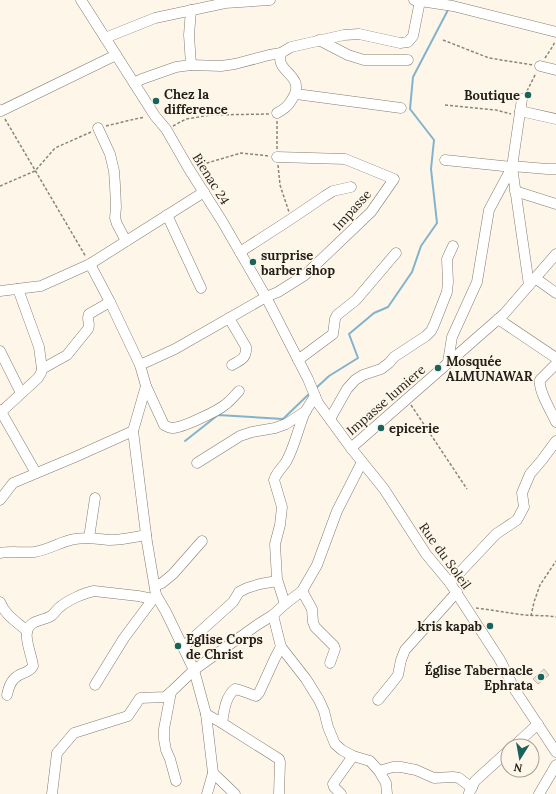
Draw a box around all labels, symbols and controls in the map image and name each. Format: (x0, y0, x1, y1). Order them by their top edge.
place label: Chez la difference (164, 86, 228, 118)
place label: Boutique (464, 87, 520, 104)
marker: Boutique (523, 90, 533, 100)
marker: Chez la difference (151, 96, 161, 106)
street label: Bienac 24 (189, 150, 233, 208)
street label: Impasse (329, 186, 375, 234)
place label: surprise barber shop (260, 247, 335, 279)
marker: surprise barber shop (248, 257, 258, 267)
place label: Mosquée ALMUNAWAR (446, 353, 533, 385)
street label: Impasse lumiere (343, 361, 429, 439)
marker: Mosquée ALMUNAWAR (433, 363, 443, 373)
place label: epicerie (389, 420, 439, 437)
marker: epicerie (376, 423, 386, 433)
street label: Rue du Soleil (415, 519, 475, 593)
place label: kris kapab (418, 618, 483, 635)
marker: kris kapab (485, 621, 495, 631)
place label: Eglise Corps de Christ (186, 631, 263, 663)
marker: Eglise Corps de Christ (173, 641, 183, 651)
place label: Église Tabernacle Ephrata (424, 661, 533, 694)
marker: Église Tabernacle Ephrata (536, 672, 546, 682)
north arrow (500, 738, 540, 778)
text: N (512, 760, 524, 776)

